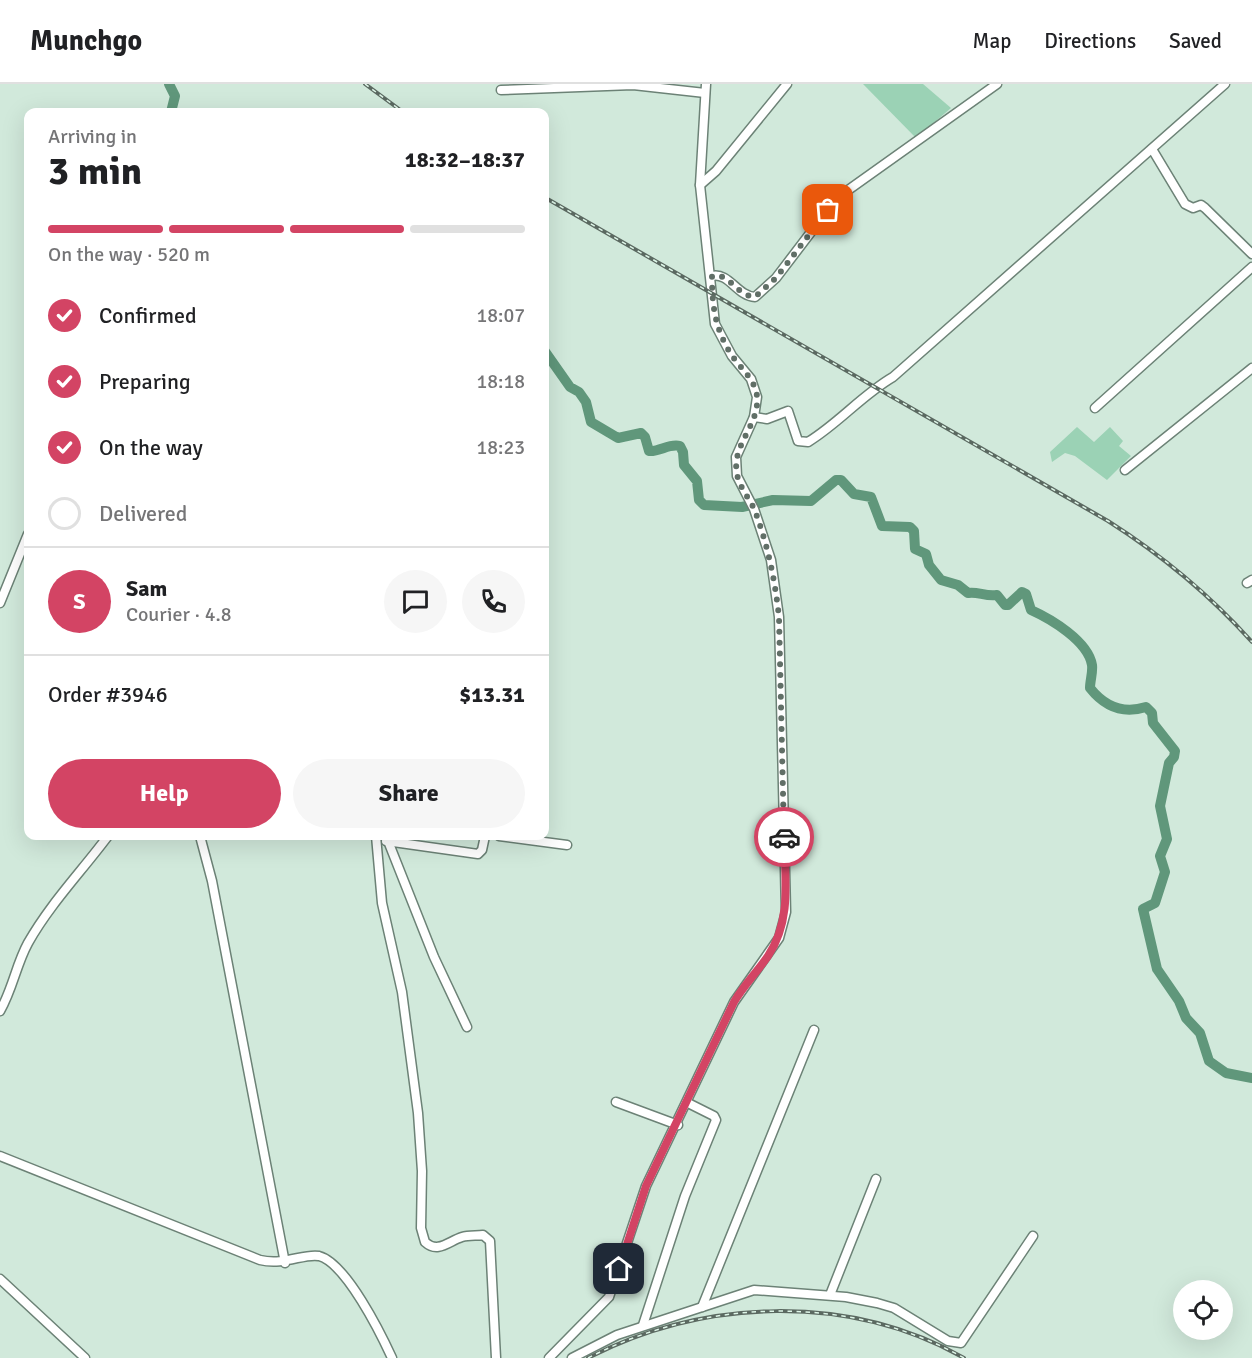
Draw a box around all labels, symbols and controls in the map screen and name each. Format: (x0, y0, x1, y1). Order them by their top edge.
text: Munchgo (30, 24, 142, 58)
text: Map (973, 28, 1011, 54)
text: Directions (1044, 28, 1136, 54)
text: Saved (1169, 28, 1222, 54)
text: Arriving in (48, 124, 137, 149)
text: 18:32–18:37 (405, 146, 525, 173)
text: 3 min (48, 147, 142, 195)
pin (802, 184, 853, 235)
icon: bag (811, 193, 844, 226)
text: On the way · 520 m (48, 242, 210, 267)
icon: check (48, 299, 81, 332)
text: Confirmed (99, 302, 197, 329)
text: 18:07 (476, 303, 525, 328)
icon: check (48, 365, 81, 398)
text: Preparing (99, 368, 191, 395)
text: 18:18 (476, 369, 525, 394)
icon: check (48, 431, 81, 464)
text: On the way (99, 434, 203, 461)
text: 18:23 (476, 435, 525, 460)
text: Delivered (99, 500, 187, 527)
button: chat (384, 570, 447, 633)
button: phone (462, 570, 525, 633)
text: Sam (126, 575, 167, 602)
text: S (73, 588, 86, 615)
text: Courier · 4.8 (126, 602, 232, 627)
text: Order #3946 (48, 681, 168, 708)
text: $13.31 (459, 681, 525, 708)
button: Help (48, 759, 281, 828)
button: Share (293, 759, 525, 828)
courier (754, 807, 814, 867)
icon: car (768, 821, 801, 854)
pin (593, 1243, 644, 1294)
icon: home (602, 1252, 635, 1285)
map controls (1173, 1280, 1233, 1340)
button: locate (1173, 1280, 1233, 1340)

